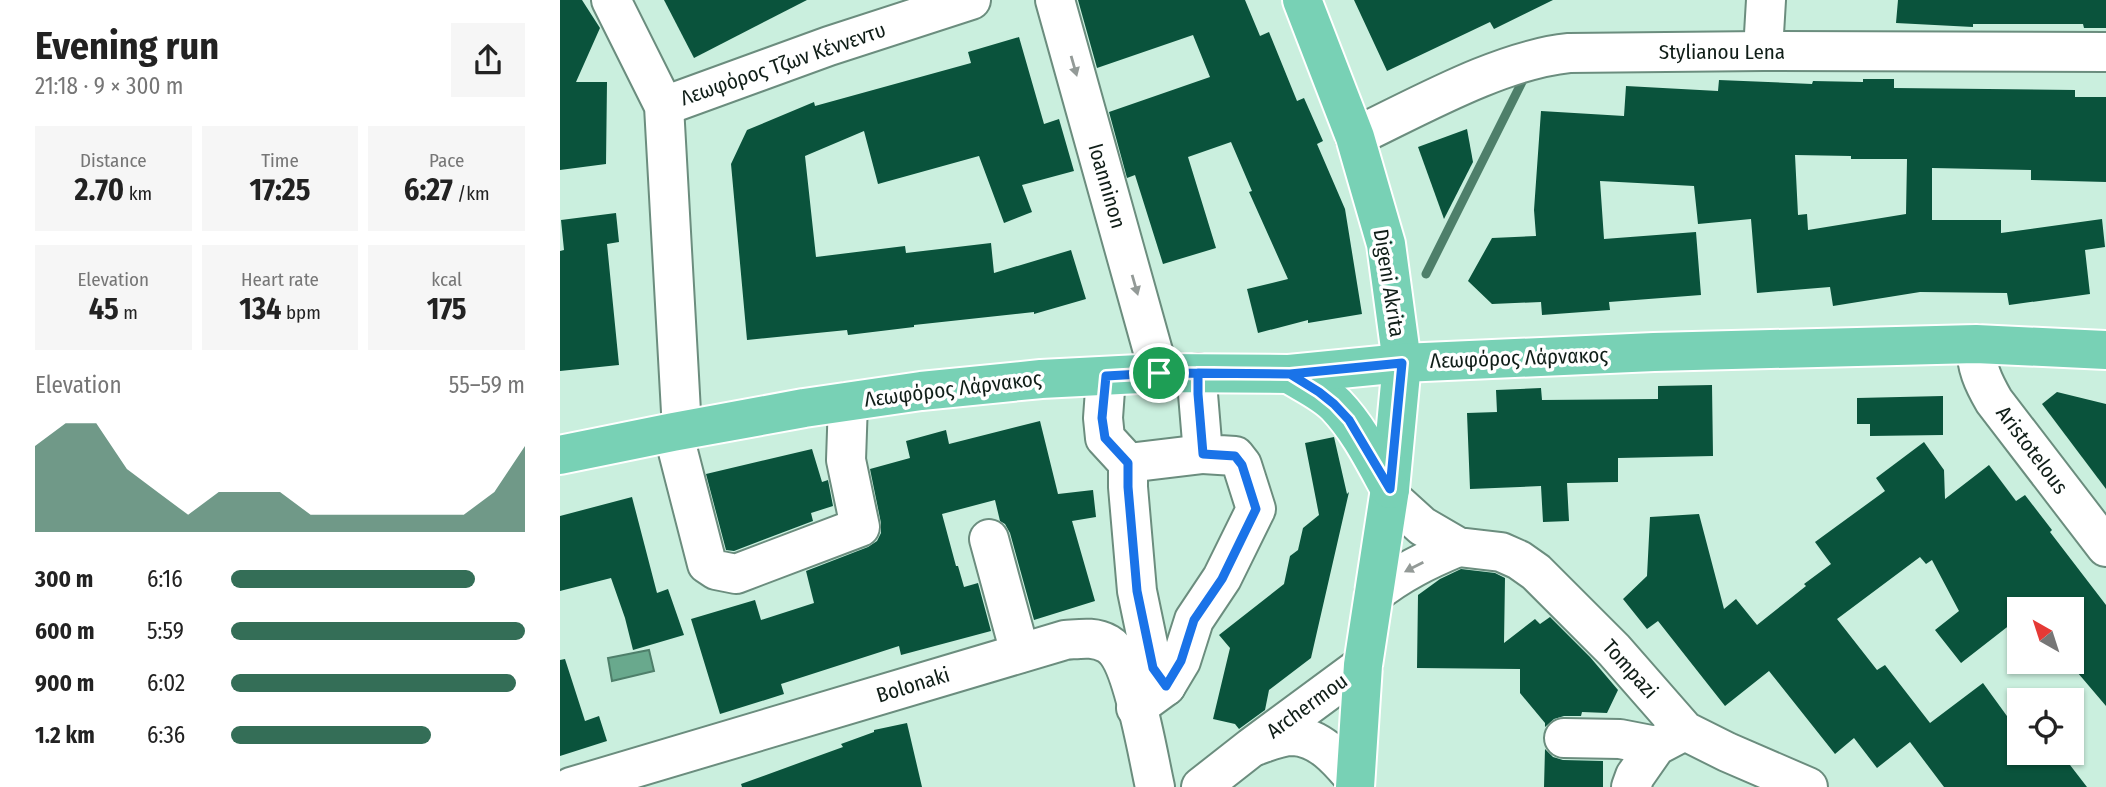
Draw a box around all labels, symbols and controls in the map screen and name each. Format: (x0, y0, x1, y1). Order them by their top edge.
street label: Λεωφόρος Τζων Κέννεντυ (677, 17, 889, 111)
text: Evening run (35, 23, 219, 69)
button: share (451, 23, 525, 97)
street label: Stylianou Lena (1659, 39, 1785, 65)
one-way arrow (1069, 56, 1079, 77)
text: 21:18 · 9 × 300 m (35, 72, 184, 100)
street label: Ioanninon (1082, 140, 1132, 232)
text: Distance (80, 149, 147, 172)
text: Time (261, 149, 299, 172)
text: Pace (429, 149, 464, 172)
text: 2.70 (75, 172, 124, 208)
text: 17:25 (250, 172, 310, 208)
text: 6:27 (404, 172, 453, 208)
text: km (124, 182, 152, 205)
text: /km (453, 182, 490, 205)
street label: Digeni Akrita (1368, 227, 1410, 339)
text: Elevation (78, 268, 149, 291)
text: Heart rate (241, 268, 319, 291)
text: kcal (431, 268, 462, 291)
one-way arrow (1130, 275, 1140, 296)
text: 45 (89, 291, 119, 327)
text: 134 (239, 291, 281, 327)
text: 175 (427, 291, 467, 327)
text: m (119, 301, 138, 324)
text: bpm (281, 301, 321, 324)
street label: Λεωφόρος Λάρνακος (1429, 342, 1609, 374)
pin (1129, 343, 1189, 403)
icon: arrive (1140, 354, 1178, 392)
street label: Λεωφόρος Λάρνακος (863, 365, 1043, 413)
text: Elevation (35, 371, 122, 399)
text: 55–59 m (449, 371, 525, 399)
street label: Aristotelous (1990, 401, 2074, 499)
one-way arrow (1404, 561, 1424, 572)
text: 300 m (35, 565, 93, 593)
text: 6:16 (147, 565, 183, 593)
north arrow (2007, 597, 2084, 674)
map controls (2007, 597, 2084, 765)
text: 600 m (35, 617, 94, 645)
text: 5:59 (147, 617, 184, 645)
street label: Tompazi (1597, 634, 1663, 704)
street label: Bolonaki (873, 662, 953, 708)
street label: Archermou (1261, 668, 1353, 744)
text: 900 m (35, 669, 94, 697)
text: 6:02 (147, 669, 185, 697)
button: locate (2007, 688, 2084, 765)
text: 1.2 km (35, 721, 95, 749)
text: 6:36 (147, 721, 185, 749)

